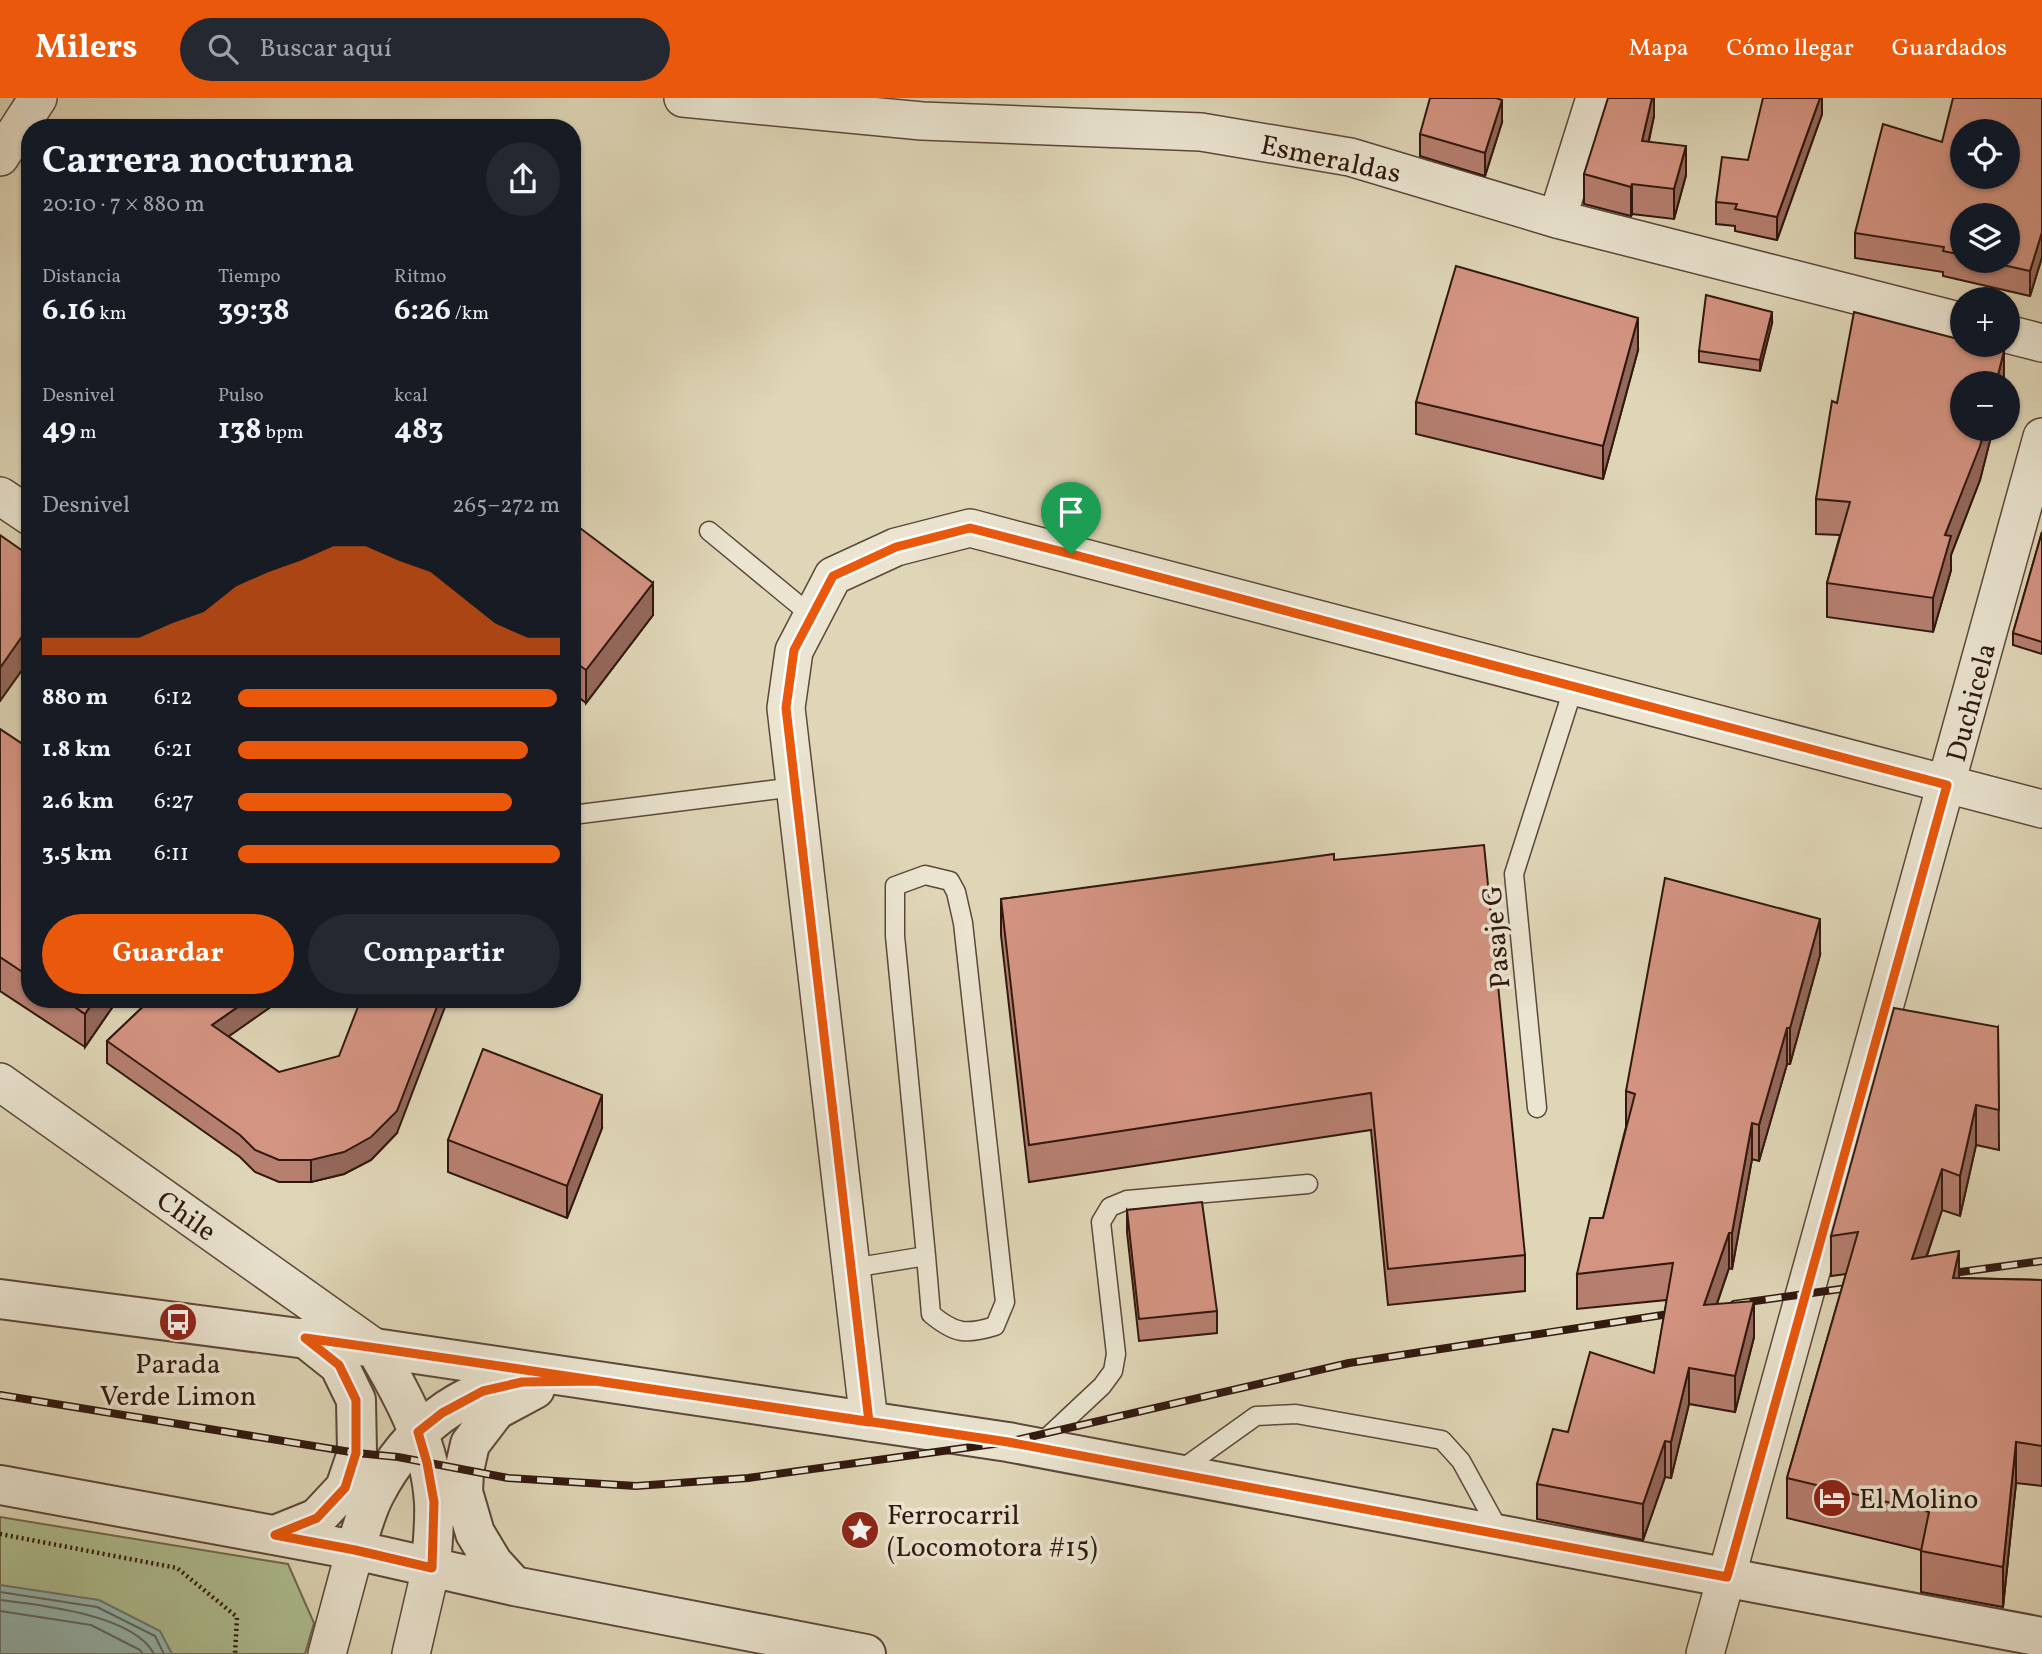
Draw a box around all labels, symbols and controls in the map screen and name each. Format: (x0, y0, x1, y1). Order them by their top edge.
search box (180, 18, 670, 81)
text: Milers (35, 26, 138, 72)
icon: search (204, 30, 242, 68)
text: Buscar aquí (260, 31, 392, 67)
text: Mapa (1629, 32, 1689, 66)
text: Cómo llegar (1727, 32, 1854, 66)
text: Guardados (1892, 32, 2007, 66)
map controls (1950, 119, 2020, 441)
button: locate (1950, 119, 2020, 189)
street label: Esmeraldas (1257, 127, 1404, 194)
text: Carrera nocturna (42, 136, 354, 189)
button: share (486, 142, 560, 216)
text: 20:10 · 7 × 880 m (42, 189, 205, 221)
button: layers (1950, 203, 2020, 273)
text: Distancia (42, 264, 121, 290)
text: Tiempo (218, 264, 281, 290)
text: Ritmo (394, 264, 446, 290)
button: + (1950, 287, 2020, 357)
text: 6.16 (42, 290, 96, 332)
text: 39:38 (218, 290, 290, 332)
text: 6:26 (394, 290, 451, 332)
text: km (96, 301, 127, 327)
text: /km (451, 301, 489, 327)
button: − (1950, 371, 2020, 441)
text: Desnivel (42, 383, 115, 409)
text: Pulso (218, 383, 264, 409)
text: kcal (394, 383, 428, 409)
text: 49 (42, 409, 76, 451)
text: 138 (218, 409, 262, 451)
text: 483 (394, 409, 444, 451)
text: m (76, 420, 97, 446)
text: bpm (262, 420, 304, 446)
pin (1041, 482, 1101, 554)
text: Desnivel (42, 490, 130, 522)
text: 265–272 m (452, 490, 560, 522)
icon: arrive (1052, 493, 1090, 531)
street label: Duchicela (1938, 639, 2007, 766)
text: 880 m (42, 682, 108, 714)
text: 6:12 (154, 682, 192, 714)
text: 1.8 km (42, 734, 111, 766)
text: 6:21 (154, 734, 192, 766)
text: 2.6 km (42, 786, 114, 818)
text: 6:27 (154, 786, 194, 818)
text: 3.5 km (42, 838, 112, 870)
text: 6:11 (154, 838, 189, 870)
street label: Pasaje G (1474, 884, 1521, 990)
button: Guardar (42, 914, 294, 994)
button: Compartir (308, 914, 560, 994)
street label: Chile (148, 1182, 223, 1252)
bus stop icon: Parada Verde Limon (157, 1301, 199, 1343)
place label: Parada Verde Limon (100, 1346, 256, 1417)
hotel icon: El Molino (1811, 1477, 1853, 1519)
place label: El Molino (1859, 1481, 1978, 1520)
place label: Ferrocarril (Locomotora #15) (887, 1497, 1098, 1568)
place icon: Ferrocarril (Locomotora #15) (839, 1509, 881, 1551)

